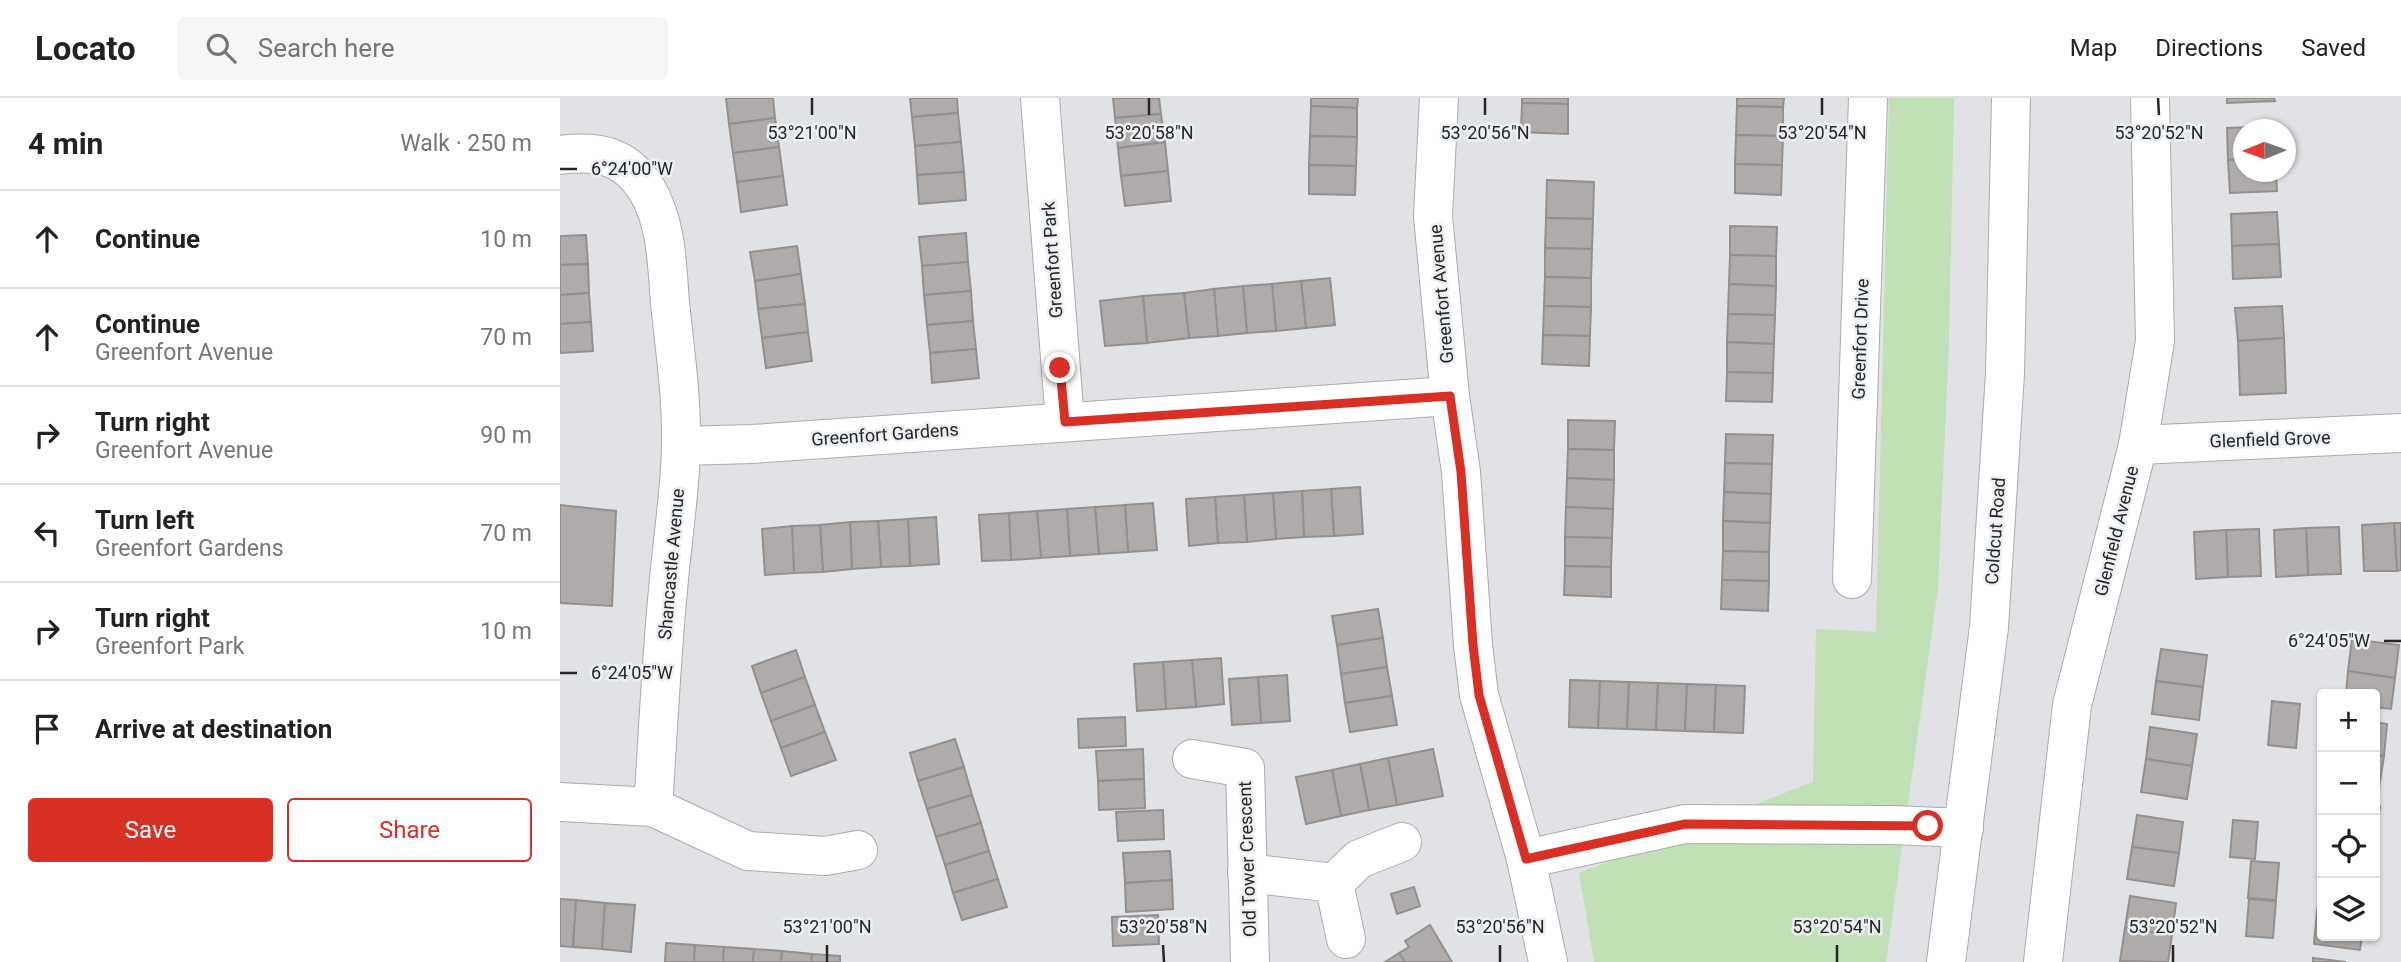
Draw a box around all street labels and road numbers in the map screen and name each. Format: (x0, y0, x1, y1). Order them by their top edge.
street label: Greenfort Park (1037, 200, 1067, 319)
street label: Greenfort Avenue (1424, 224, 1458, 364)
street label: Greenfort Drive (1847, 278, 1873, 400)
street label: Greenfort Gardens (811, 418, 959, 450)
street label: Glenfield Grove (2209, 426, 2331, 452)
street label: Glenfield Avenue (2090, 464, 2142, 598)
street label: Coldcut Road (1981, 477, 2009, 585)
street label: Shancastle Avenue (654, 487, 688, 641)
street label: Old Tower Crescent (1234, 781, 1260, 937)

